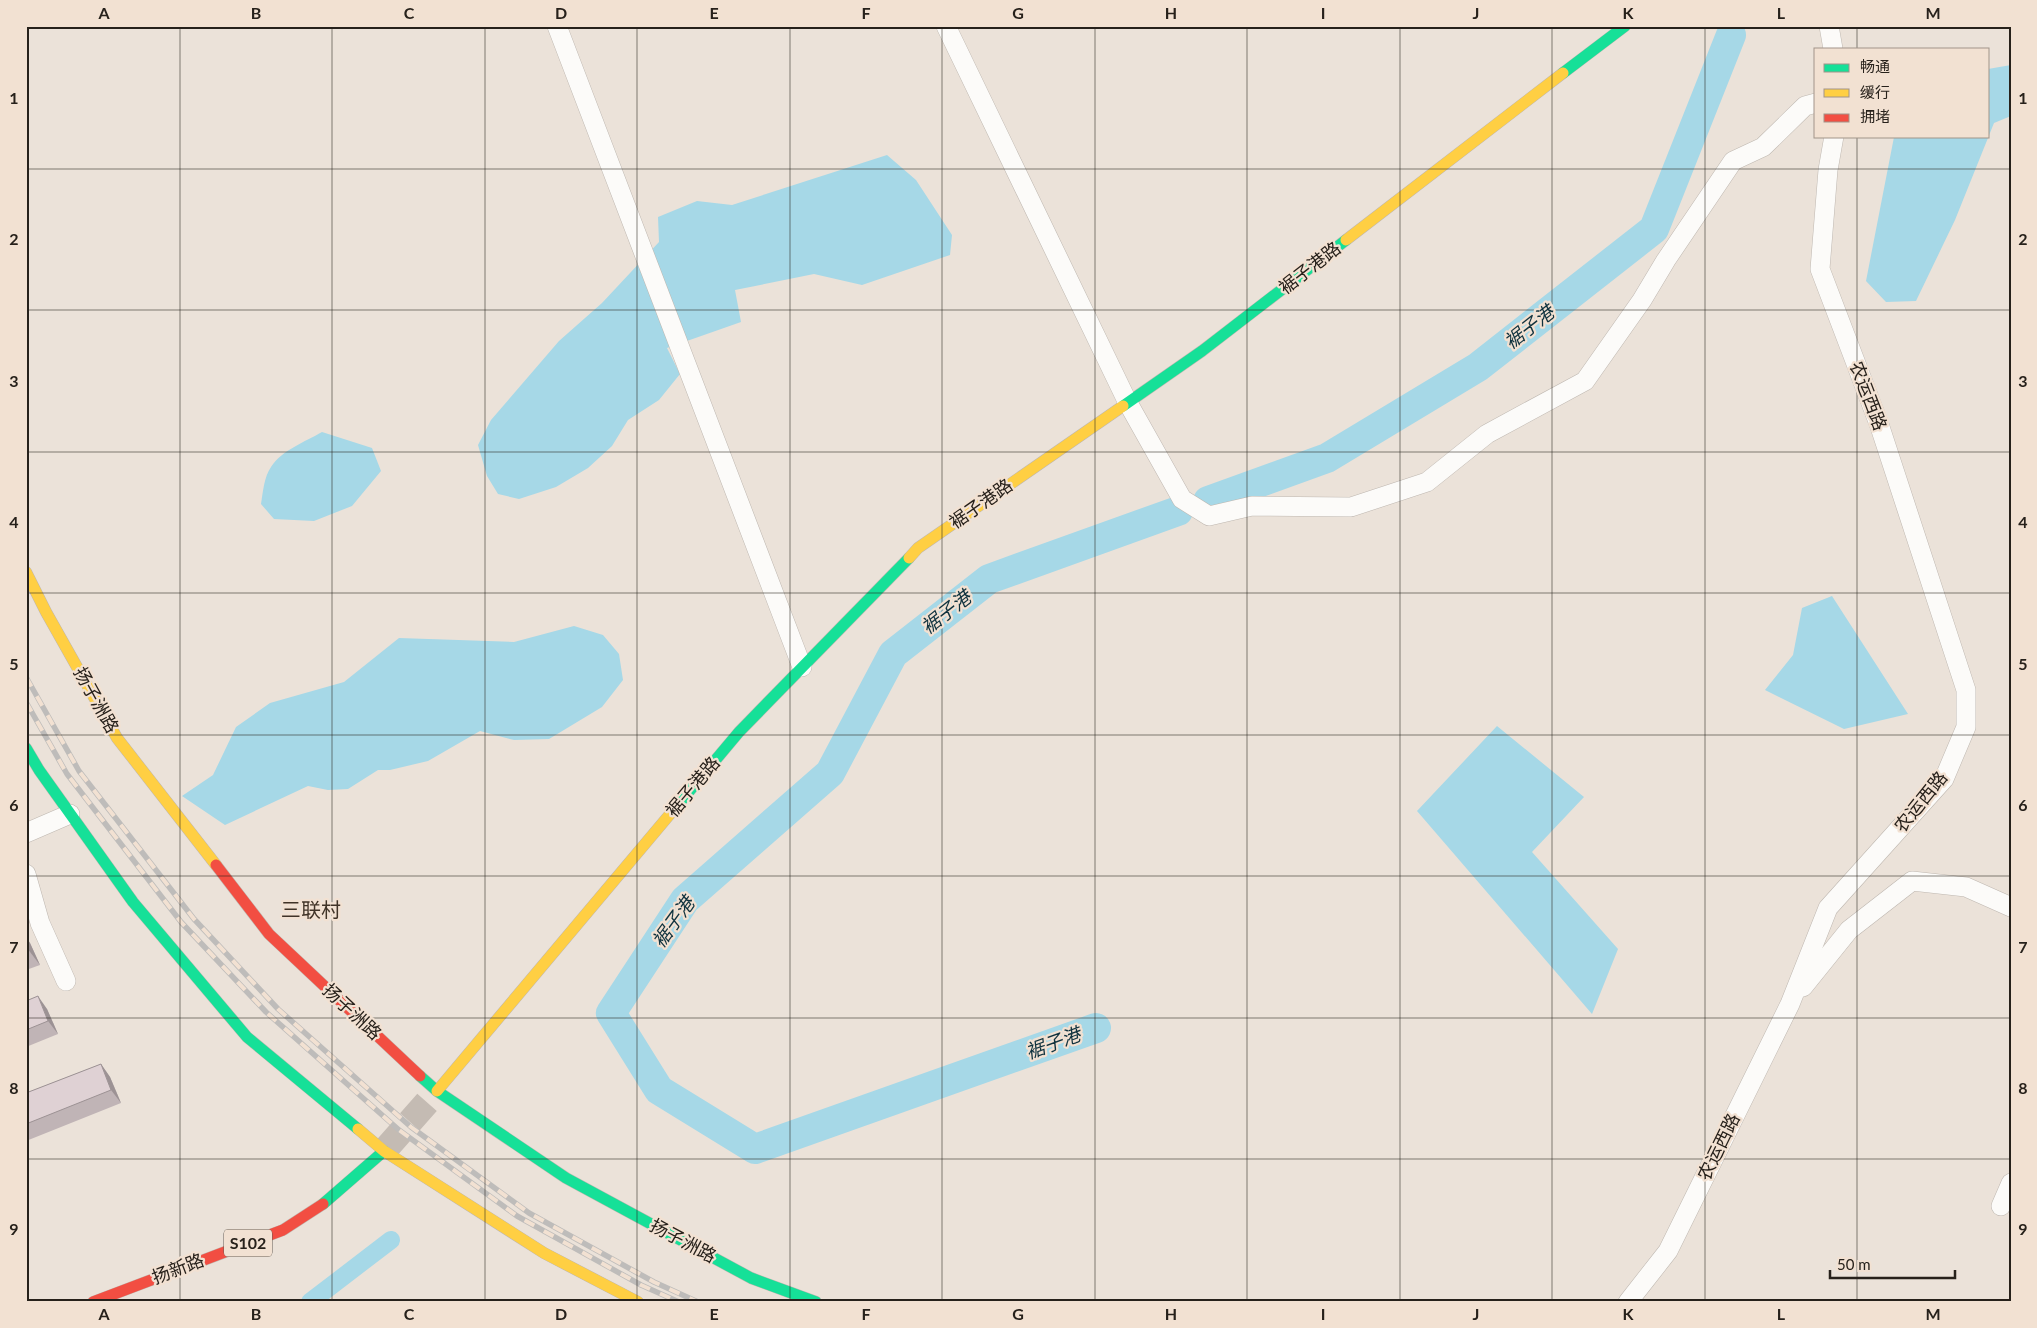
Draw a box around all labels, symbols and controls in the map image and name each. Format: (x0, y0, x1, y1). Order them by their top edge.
text: A (97, 3, 110, 22)
text: B (251, 3, 261, 22)
text: C (404, 3, 415, 22)
text: D (555, 3, 567, 22)
text: E (709, 3, 719, 22)
text: F (861, 3, 871, 22)
text: G (1012, 3, 1024, 22)
text: H (1165, 3, 1177, 22)
text: I (1321, 3, 1325, 22)
text: J (1473, 3, 1479, 22)
text: K (1623, 3, 1635, 22)
text: L (1777, 3, 1786, 22)
text: M (1925, 3, 1941, 22)
legend (1814, 48, 1990, 138)
text: 畅通 (1860, 57, 1890, 75)
text: 缓行 (1860, 83, 1890, 101)
text: 1 (9, 88, 19, 107)
text: 1 (2018, 88, 2028, 107)
text: 拥堵 (1860, 107, 1890, 125)
text: 2 (9, 229, 19, 248)
text: 2 (2018, 229, 2028, 248)
street label: 裾子港路 (1274, 236, 1345, 298)
water label: 裾子港 (1499, 298, 1561, 353)
street label: 农运西路 (1846, 358, 1892, 433)
text: 3 (9, 371, 19, 390)
text: 3 (2018, 371, 2028, 390)
street label: 裾子港路 (945, 474, 1016, 533)
text: 4 (9, 512, 19, 531)
text: 4 (2018, 512, 2028, 531)
water label: 裾子港 (916, 583, 978, 638)
text: 5 (9, 654, 19, 673)
text: 5 (2018, 654, 2028, 673)
street label: 扬子洲路 (70, 663, 124, 736)
street label: 裾子港路 (661, 752, 724, 821)
street label: 农运西路 (1889, 766, 1951, 836)
text: 6 (9, 795, 19, 814)
text: 6 (2018, 795, 2028, 814)
water label: 裾子港 (647, 889, 700, 952)
district label: 三联村 (281, 897, 341, 921)
text: 7 (9, 937, 19, 956)
text: 7 (2018, 937, 2028, 956)
street label: 扬子洲路 (319, 979, 387, 1044)
water label: 裾子港 (1022, 1021, 1086, 1063)
text: 8 (9, 1078, 19, 1097)
text: 8 (2018, 1078, 2028, 1097)
street label: 农运西路 (1692, 1109, 1744, 1184)
street label: 扬子洲路 (647, 1214, 720, 1267)
text: 9 (9, 1219, 19, 1238)
text: 9 (2018, 1219, 2028, 1238)
road number: S102 (224, 1230, 272, 1256)
street label: 扬新路 (148, 1248, 207, 1288)
scale bar (1830, 1248, 1954, 1280)
text: 50 m (1837, 1255, 1871, 1273)
text: A (97, 1304, 110, 1323)
text: B (251, 1304, 261, 1323)
text: C (404, 1304, 415, 1323)
text: D (555, 1304, 567, 1323)
text: E (709, 1304, 719, 1323)
text: F (861, 1304, 871, 1323)
text: G (1012, 1304, 1024, 1323)
text: H (1165, 1304, 1177, 1323)
text: I (1321, 1304, 1325, 1323)
text: J (1473, 1304, 1479, 1323)
text: K (1623, 1304, 1635, 1323)
text: L (1777, 1304, 1786, 1323)
text: M (1925, 1304, 1941, 1323)

